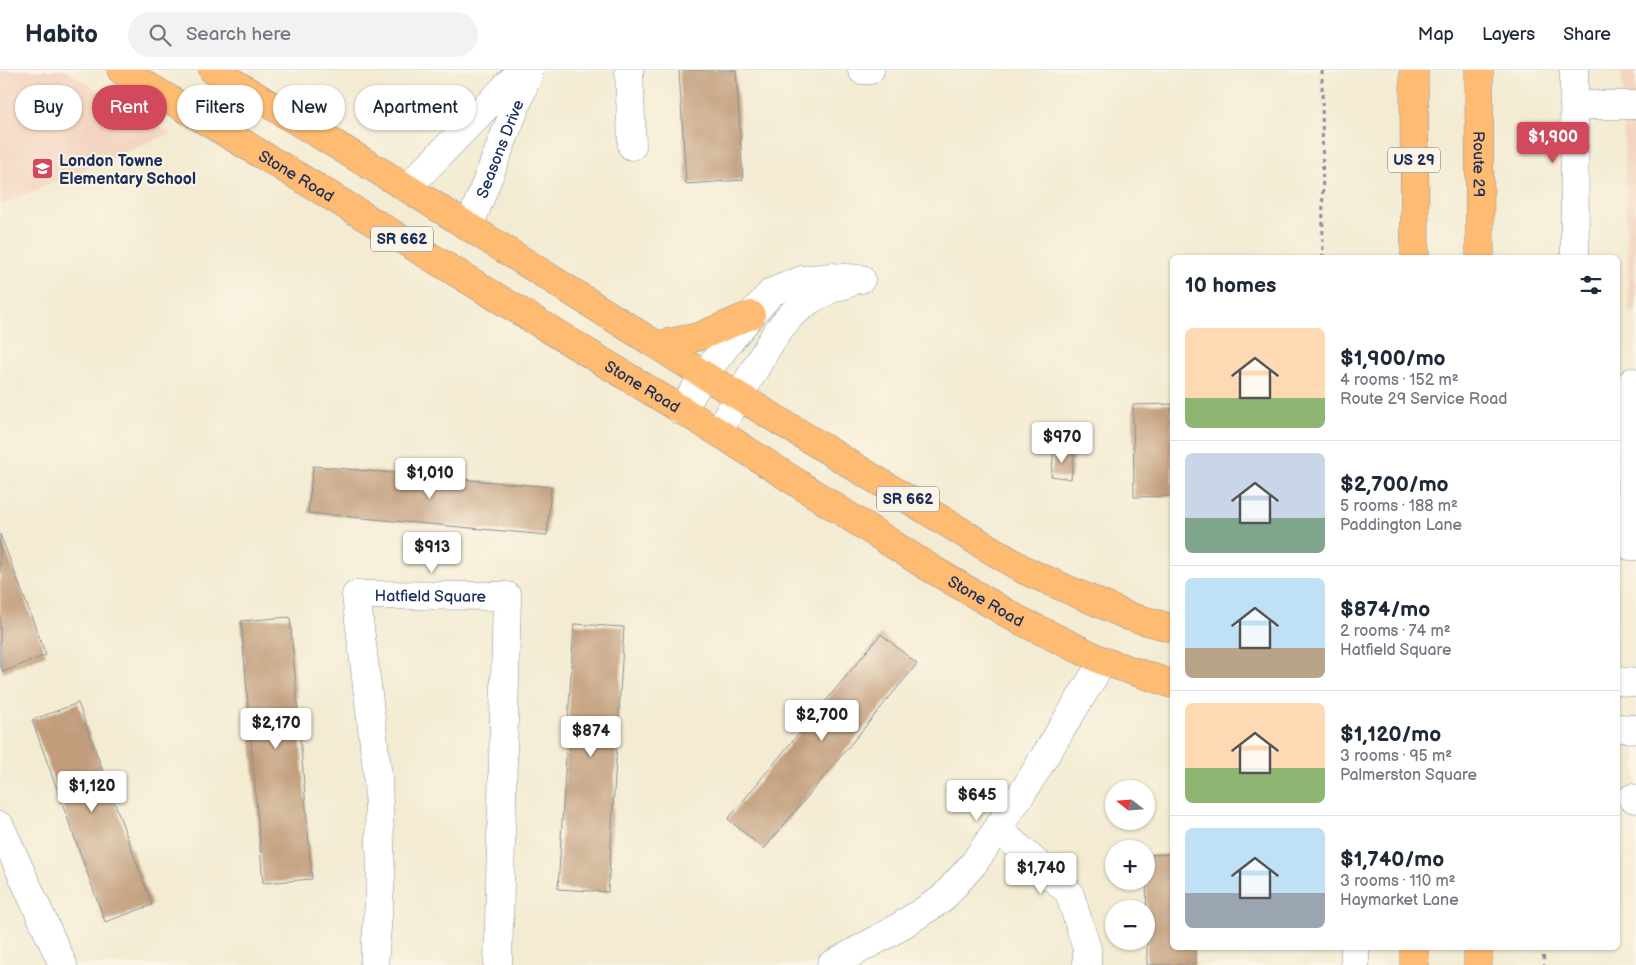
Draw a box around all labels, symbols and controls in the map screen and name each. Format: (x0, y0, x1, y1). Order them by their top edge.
search box (128, 12, 478, 57)
text: Habito (25, 20, 98, 49)
icon: search (146, 21, 174, 49)
text: Search here (186, 23, 291, 46)
text: Map (1418, 24, 1454, 45)
text: Layers (1482, 24, 1535, 45)
text: Share (1563, 24, 1611, 45)
chip: Buy (15, 85, 82, 130)
chip: Rent (92, 85, 167, 130)
chip: Filters (177, 85, 263, 130)
chip: New (273, 85, 345, 130)
chip: Apartment (355, 85, 476, 130)
street label: Seasons Drive (473, 97, 529, 201)
pin: $1,900 (1512, 122, 1594, 164)
text: $1,900 (1528, 128, 1578, 147)
street label: Route 29 (1468, 131, 1488, 197)
street label: Stone Road (255, 147, 337, 207)
road number: US 29 (1388, 148, 1440, 172)
place label: London Towne Elementary School (59, 152, 196, 189)
school or university icon: London Towne Elementary School (31, 157, 55, 181)
road number: SR 662 (371, 226, 433, 252)
icon: filters (1577, 271, 1605, 299)
text: 10 homes (1185, 273, 1276, 298)
text: $1,900/mo (1340, 346, 1446, 371)
icon: home (1225, 348, 1285, 408)
street label: Stone Road (601, 357, 683, 418)
text: 4 rooms · 152 m² (1340, 371, 1459, 390)
text: Route 29 Service Road (1340, 390, 1508, 409)
pin: $970 (1032, 422, 1092, 464)
text: $970 (1043, 428, 1081, 447)
pin: $1,010 (389, 458, 471, 500)
text: $1,010 (406, 464, 454, 483)
text: $2,700/mo (1340, 472, 1449, 497)
icon: home (1225, 473, 1285, 533)
road number: SR 662 (877, 486, 939, 512)
text: 5 rooms · 188 m² (1340, 497, 1458, 516)
text: Paddington Lane (1340, 516, 1462, 535)
pin: $913 (402, 532, 462, 574)
text: $913 (414, 538, 450, 557)
street label: Stone Road (944, 572, 1026, 632)
street label: Hatfield Square (374, 587, 487, 607)
text: $874/mo (1340, 597, 1430, 622)
icon: home (1225, 598, 1285, 658)
text: 2 rooms · 74 m² (1340, 622, 1451, 641)
text: Hatfield Square (1340, 641, 1452, 660)
pin: $2,700 (781, 700, 863, 742)
text: $2,700 (796, 706, 848, 725)
pin: $2,170 (235, 708, 317, 750)
text: $2,170 (251, 714, 301, 733)
pin: $874 (561, 716, 621, 758)
text: $874 (572, 722, 610, 741)
text: $1,120/mo (1340, 722, 1441, 747)
icon: home (1225, 723, 1285, 783)
text: 3 rooms · 95 m² (1340, 747, 1452, 766)
text: Palmerston Square (1340, 766, 1477, 785)
pin: $1,120 (51, 770, 133, 813)
text: $1,120 (69, 777, 115, 796)
pin: $645 (947, 780, 1007, 822)
north arrow (1105, 780, 1155, 830)
map controls (1105, 780, 1155, 950)
text: $645 (958, 786, 996, 805)
button: + (1105, 840, 1155, 890)
text: $1,740/mo (1340, 847, 1444, 872)
icon: home (1225, 848, 1285, 908)
pin: $1,740 (1000, 852, 1082, 895)
text: $1,740 (1016, 859, 1066, 878)
text: 3 rooms · 110 m² (1340, 872, 1456, 891)
text: Haymarket Lane (1340, 891, 1459, 910)
button: − (1105, 900, 1155, 950)

